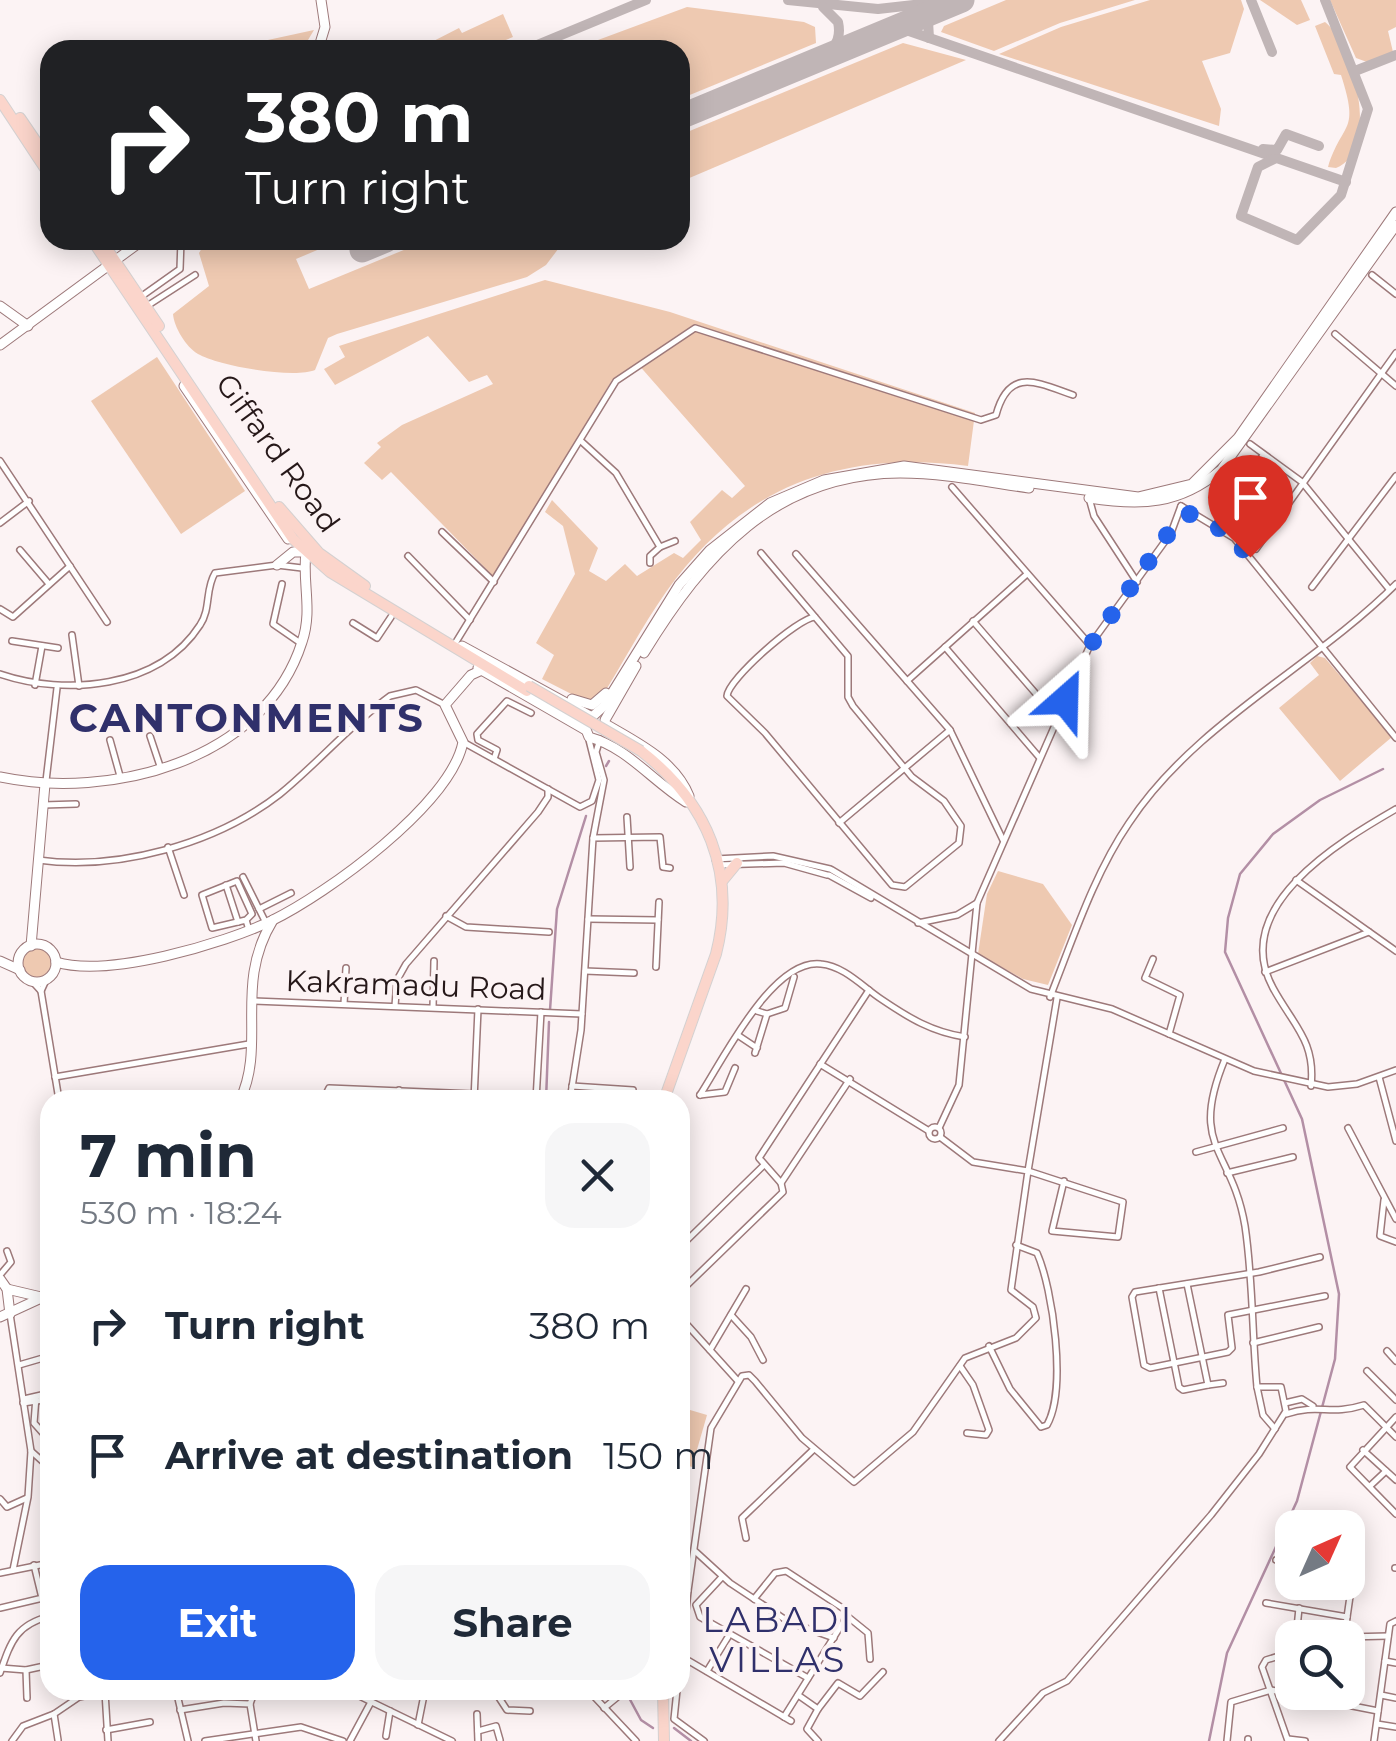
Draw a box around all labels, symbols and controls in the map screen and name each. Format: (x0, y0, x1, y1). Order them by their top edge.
text: 380 m (245, 74, 473, 160)
icon: right (80, 80, 210, 210)
text: Turn right (245, 160, 470, 215)
street label: Giffard Road (208, 366, 348, 540)
pin (1208, 455, 1293, 558)
icon: arrive (1223, 470, 1278, 525)
position arrow (1013, 648, 1117, 752)
district label: CANTONMENTS (69, 693, 425, 742)
street label: Kakramadu Road (285, 962, 547, 1008)
text: 7 min (80, 1119, 257, 1192)
button: close (545, 1123, 650, 1228)
text: 530 m · 18:24 (80, 1193, 282, 1232)
icon: right (80, 1298, 135, 1353)
text: Turn right (165, 1302, 364, 1349)
text: 380 m (529, 1302, 650, 1349)
icon: arrive (80, 1428, 135, 1483)
text: Arrive at destination (165, 1432, 573, 1479)
text: 150 m (603, 1432, 714, 1479)
north arrow (1275, 1510, 1365, 1600)
map controls (1275, 1510, 1365, 1710)
button: Exit (80, 1565, 355, 1680)
button: Share (375, 1565, 650, 1680)
district label: LABADI VILLAS (702, 1598, 854, 1681)
button: search (1275, 1620, 1365, 1710)

